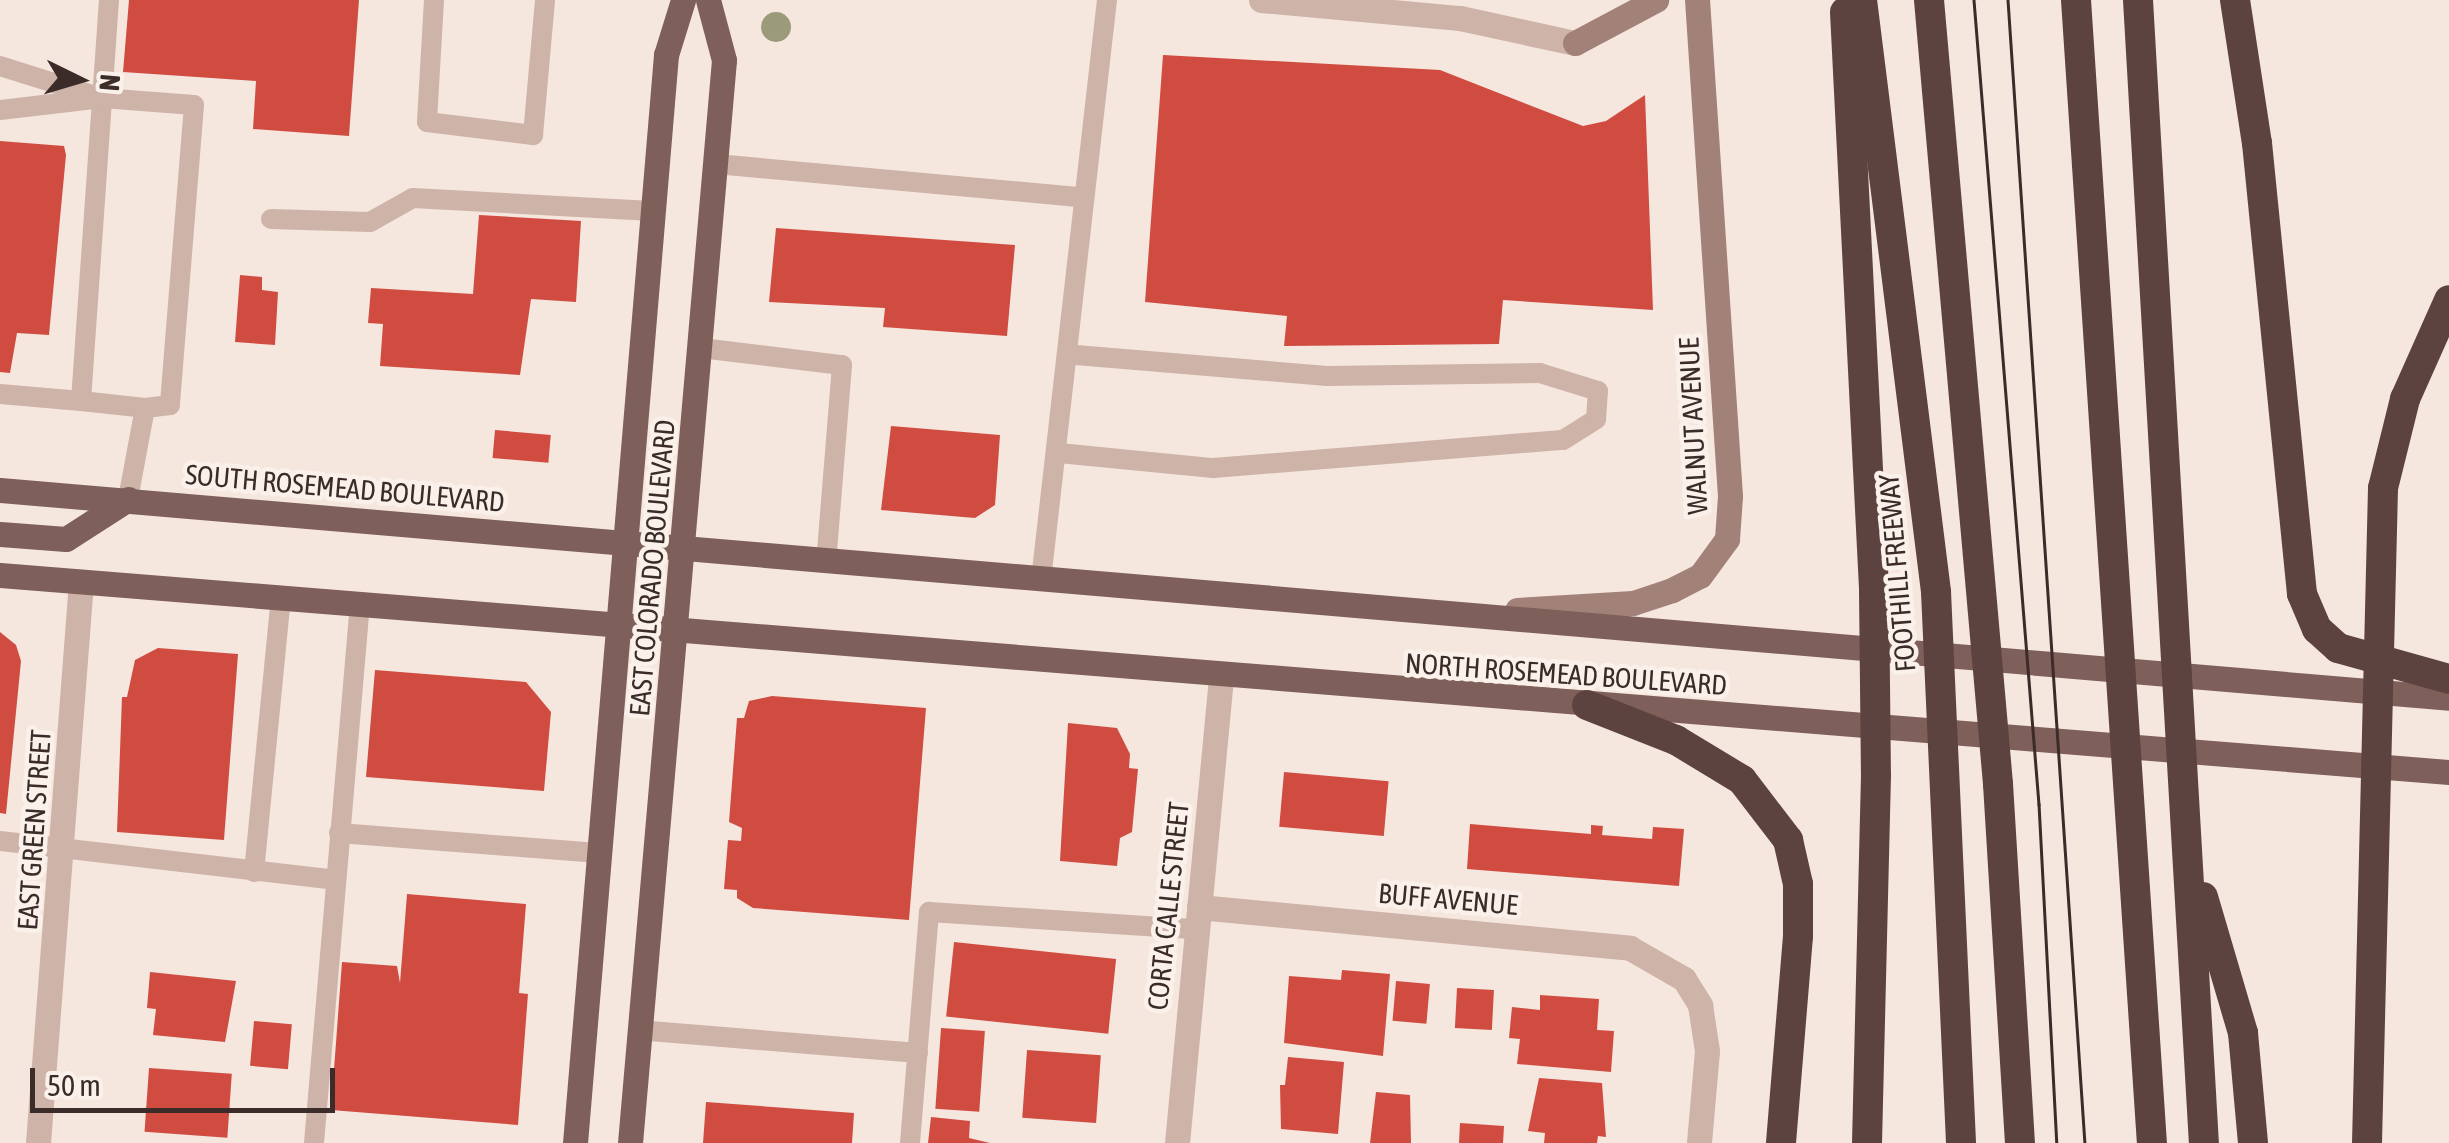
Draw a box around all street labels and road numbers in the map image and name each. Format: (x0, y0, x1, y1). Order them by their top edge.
street label: WALNUT AVENUE (1672, 337, 1714, 515)
street label: EAST COLORADO BOULEVARD (622, 418, 682, 718)
street label: SOUTH ROSEMEAD BOULEVARD (184, 457, 506, 519)
street label: FOOTHILL FREEWAY (1872, 473, 1922, 673)
street label: NORTH ROSEMEAD BOULEVARD (1404, 646, 1728, 702)
street label: EAST GREEN STREET (10, 729, 58, 931)
street label: CORTA CALLE STREET (1140, 800, 1196, 1012)
street label: BUFF AVENUE (1377, 876, 1519, 922)

